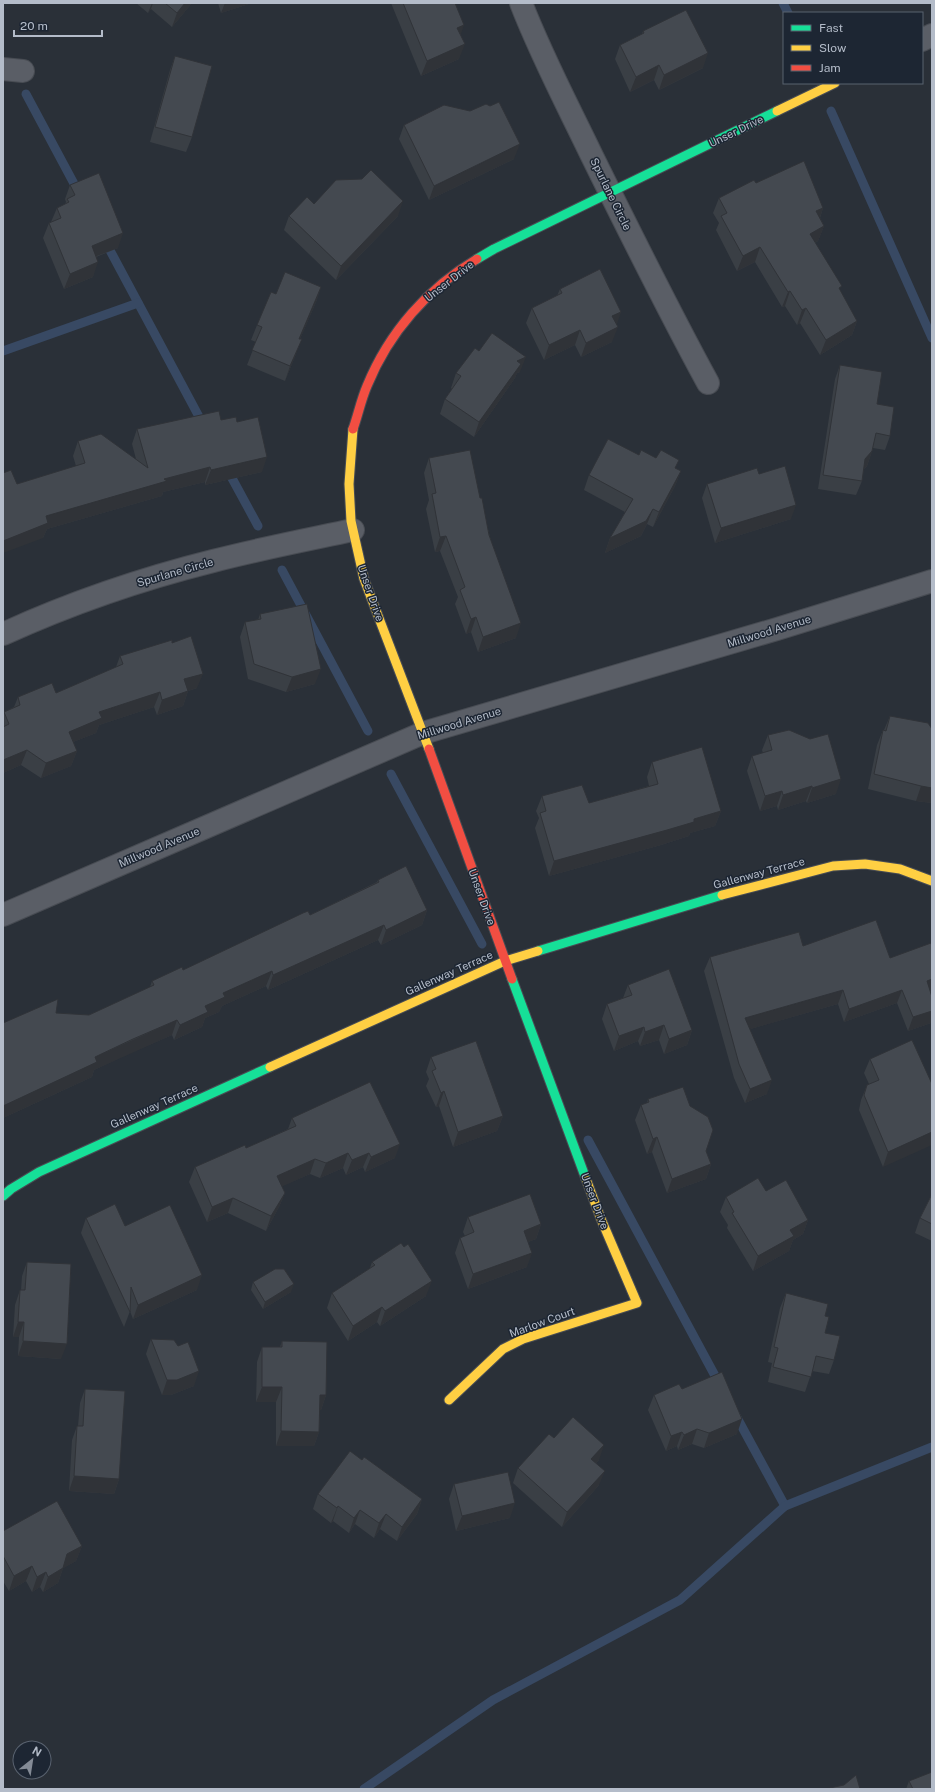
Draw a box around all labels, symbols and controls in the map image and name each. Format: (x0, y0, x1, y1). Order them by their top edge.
scale bar (14, 12, 102, 38)
legend (783, 12, 923, 84)
text: 20 m (20, 19, 48, 33)
text: Fast (819, 21, 844, 35)
text: Slow (819, 41, 847, 55)
text: Jam (819, 61, 841, 75)
street label: Unser Drive (707, 113, 765, 149)
street label: Spurlane Circle (588, 156, 634, 232)
street label: Unser Drive (422, 258, 476, 304)
street label: Spurlane Circle (135, 555, 215, 589)
street label: Unser Drive (356, 563, 386, 623)
street label: Millwood Avenue (726, 613, 812, 649)
street label: Millwood Avenue (416, 705, 502, 741)
street label: Millwood Avenue (117, 825, 201, 869)
street label: Gallenway Terrace (712, 855, 806, 891)
street label: Unser Drive (466, 867, 498, 927)
street label: Gallenway Terrace (403, 948, 495, 998)
street label: Gallenway Terrace (108, 1081, 200, 1131)
street label: Unser Drive (579, 1171, 611, 1231)
street label: Marlow Court (507, 1305, 577, 1339)
north arrow (12, 1740, 52, 1780)
text: N (30, 1744, 44, 1759)

